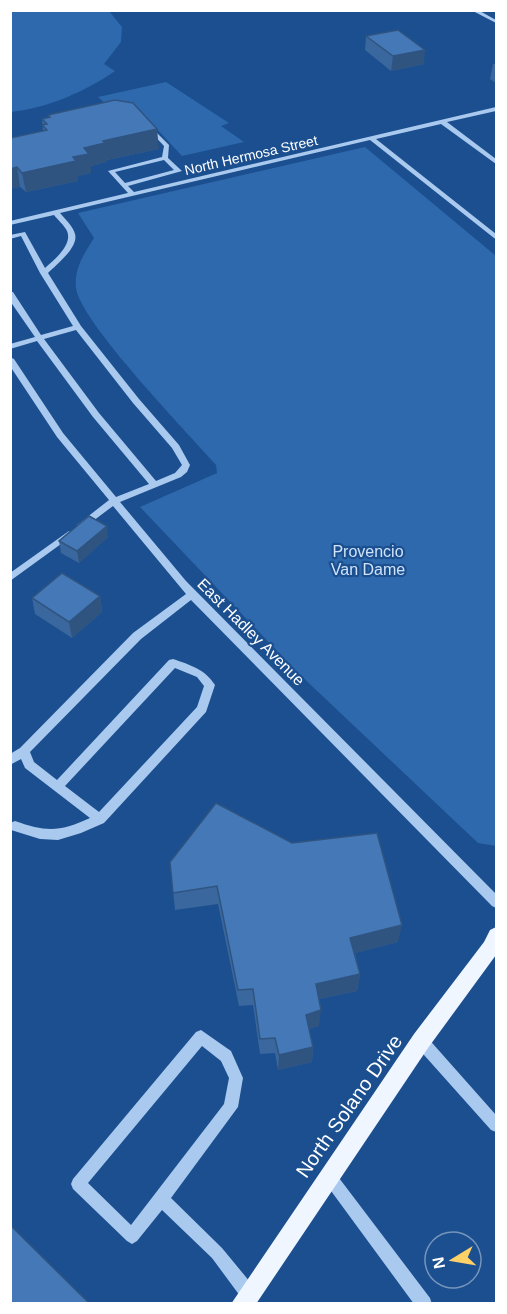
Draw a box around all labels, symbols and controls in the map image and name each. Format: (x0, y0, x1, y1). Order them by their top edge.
street label: North Hermosa Street (183, 132, 319, 178)
park label: Provencio Van Dame (331, 543, 405, 578)
street label: East Hadley Avenue (194, 575, 308, 689)
street label: North Solano Drive (292, 1030, 406, 1182)
north arrow (423, 1230, 483, 1290)
text: N (429, 1255, 448, 1270)

